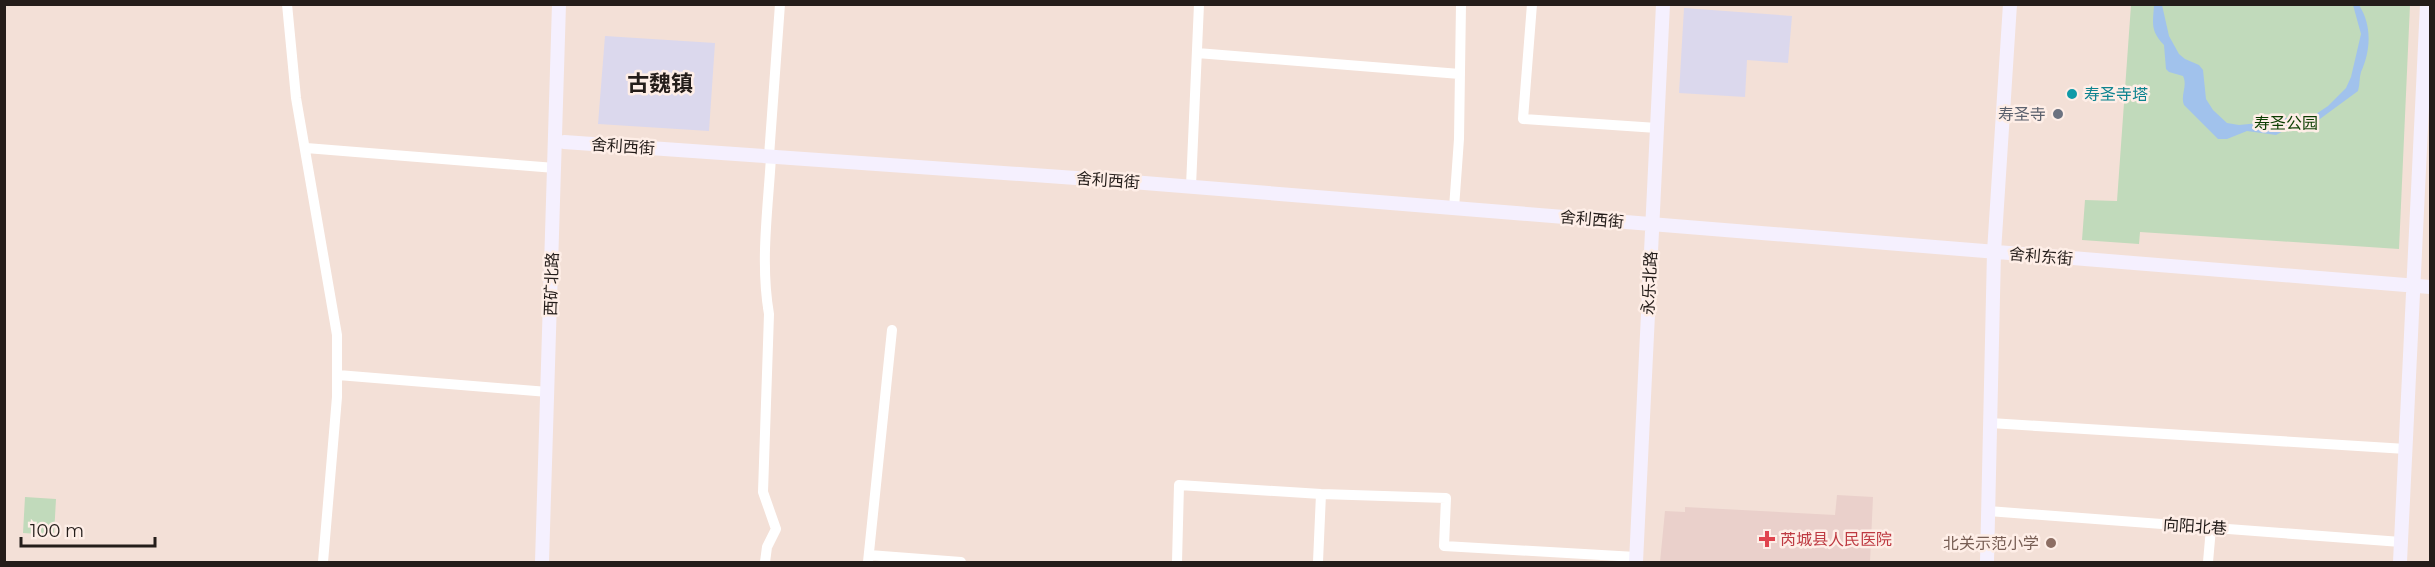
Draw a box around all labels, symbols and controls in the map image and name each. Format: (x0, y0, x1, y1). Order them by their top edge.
district label: 古魏镇 (627, 70, 693, 97)
place label: 寿圣寺塔 (2084, 85, 2148, 104)
marker: 寿圣寺塔 (2065, 87, 2079, 101)
place label: 寿圣寺 (1998, 105, 2046, 124)
marker: 寿圣寺 (2051, 107, 2065, 121)
park label: 寿圣公园 (2254, 114, 2318, 133)
street label: 舍利西街 (590, 135, 656, 158)
street label: 舍利西街 (1075, 169, 1141, 192)
street label: 舍利西街 (1559, 207, 1625, 232)
street label: 舍利东街 (2008, 244, 2074, 269)
street label: 永乐北路 (1638, 251, 1661, 315)
street label: 西矿北路 (541, 252, 562, 316)
scale bar (21, 510, 154, 548)
street label: 向阳北巷 (2162, 515, 2228, 538)
text: 100 m (30, 520, 84, 542)
marker: 芮城县人民医院 (1758, 530, 1776, 548)
place label: 芮城县人民医院 (1780, 530, 1892, 549)
place label: 北关示范小学 (1943, 534, 2039, 553)
marker: 北关示范小学 (2044, 536, 2058, 550)

